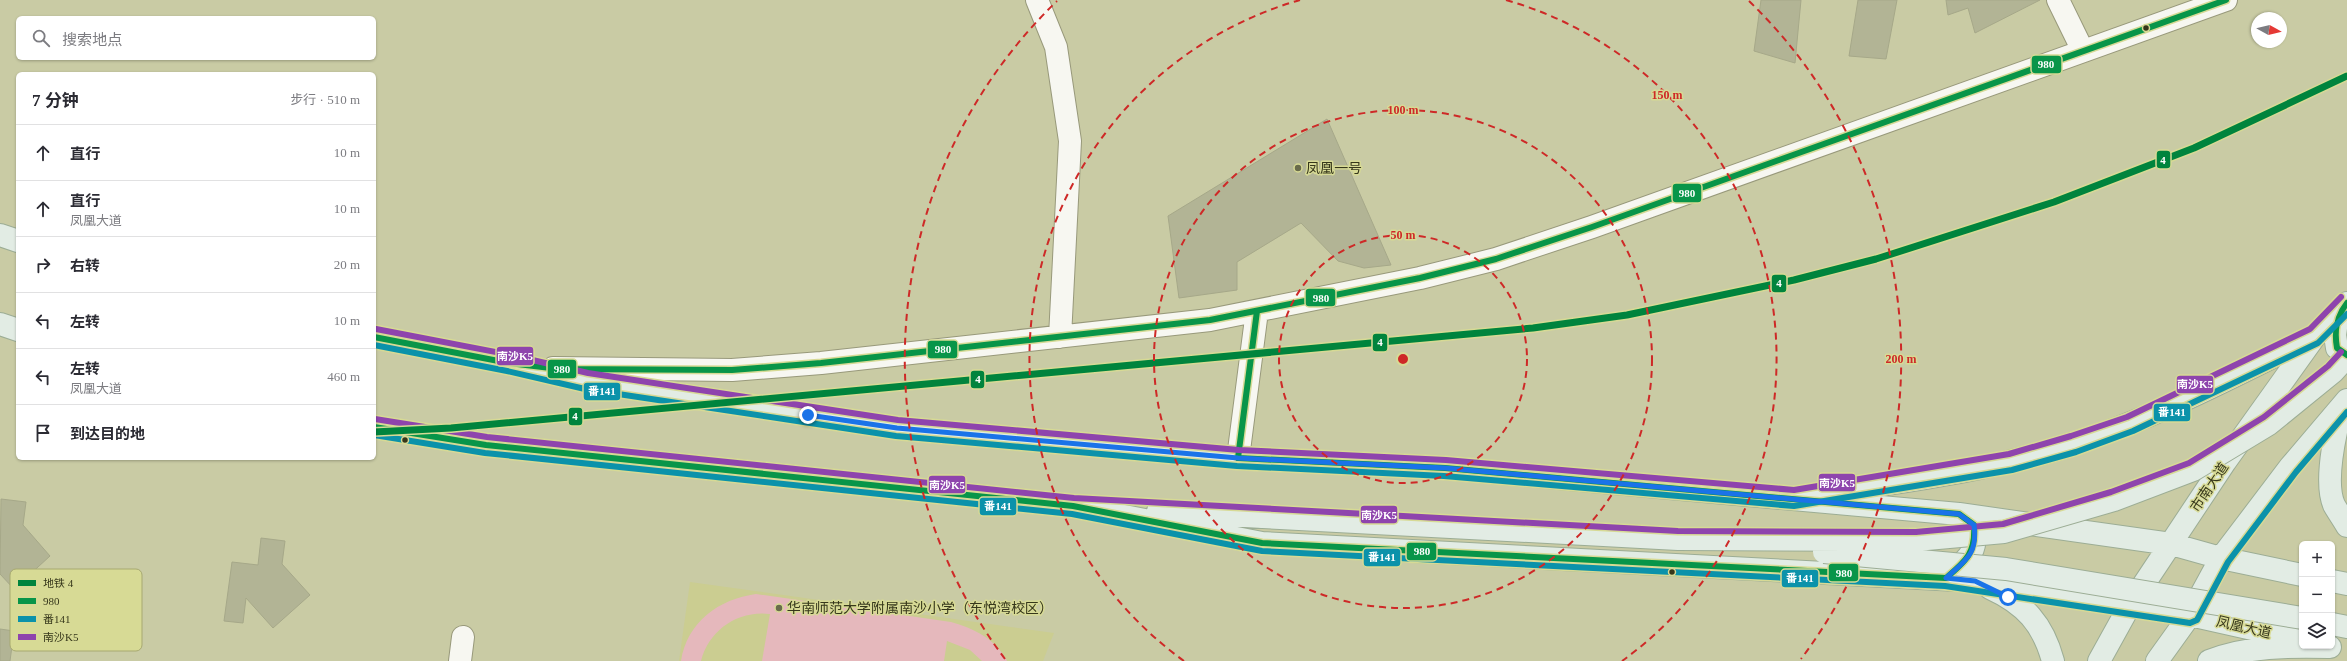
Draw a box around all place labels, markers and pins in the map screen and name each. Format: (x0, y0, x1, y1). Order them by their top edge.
unlabelled marker (2141, 23, 2151, 33)
place label: 凤凰一号 (1306, 161, 1362, 176)
marker: 凤凰一号 (1293, 163, 1303, 173)
centre of rings (1396, 352, 1410, 366)
unlabelled marker (400, 435, 410, 445)
unlabelled marker (1667, 567, 1677, 577)
place label: 华南师范大学附属南沙小学（东悦湾校区） (787, 600, 1053, 616)
marker: 华南师范大学附属南沙小学（东悦湾校区） (774, 603, 784, 613)

